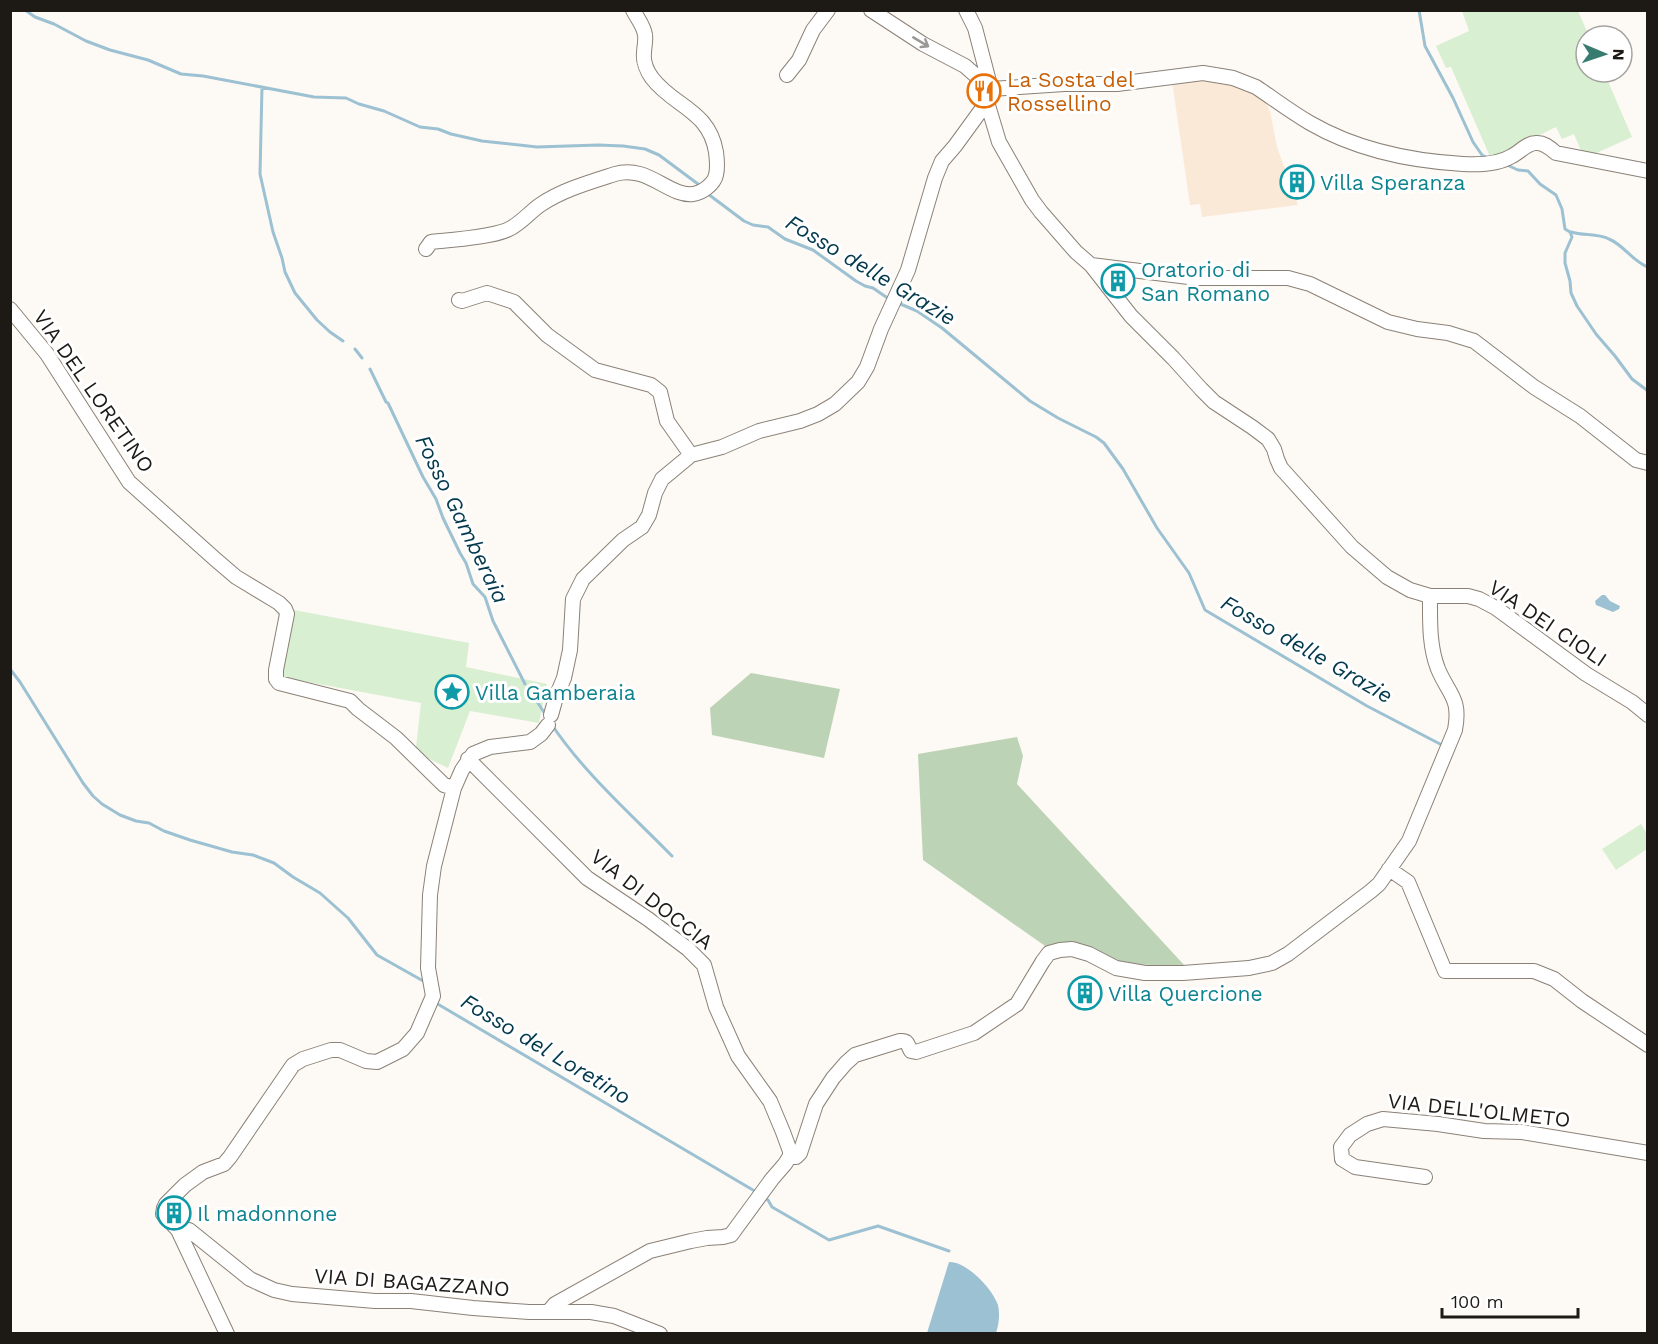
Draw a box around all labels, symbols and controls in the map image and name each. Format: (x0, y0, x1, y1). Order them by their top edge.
north arrow (1574, 24, 1634, 84)
one-way arrow (912, 36, 929, 48)
text: N (1609, 48, 1628, 61)
place label: La Sosta del Rossellino (1007, 67, 1135, 116)
restaurant icon: La Sosta del Rossellino (966, 73, 1002, 109)
building icon: Villa Speranza (1279, 164, 1315, 200)
place label: Villa Speranza (1320, 170, 1466, 195)
water label: Fosso delle Grazie (782, 209, 960, 331)
place label: Oratorio di San Romano (1141, 257, 1270, 306)
building icon: Oratorio di San Romano (1100, 263, 1136, 299)
street label: VIA DEL LORETINO (28, 305, 160, 477)
water label: Fosso Gamberaia (410, 431, 514, 607)
street label: VIA DEI CIOLI (1484, 574, 1612, 672)
water label: Fosso delle Grazie (1217, 590, 1397, 708)
place icon: Villa Gamberaia (434, 674, 470, 710)
place label: Villa Gamberaia (475, 680, 636, 705)
street label: VIA DI DOCCIA (586, 844, 718, 955)
building icon: Villa Quercione (1067, 975, 1103, 1011)
place label: Villa Quercione (1108, 981, 1263, 1006)
water label: Fosso del Loretino (457, 988, 635, 1110)
street label: VIA DELL'OLMETO (1386, 1088, 1572, 1132)
building icon: Il madonnone (156, 1195, 192, 1231)
place label: Il madonnone (197, 1201, 337, 1226)
street label: VIA DI BAGAZZANO (313, 1263, 511, 1301)
scale bar (1442, 1281, 1578, 1319)
text: 100 m (1451, 1291, 1504, 1312)

